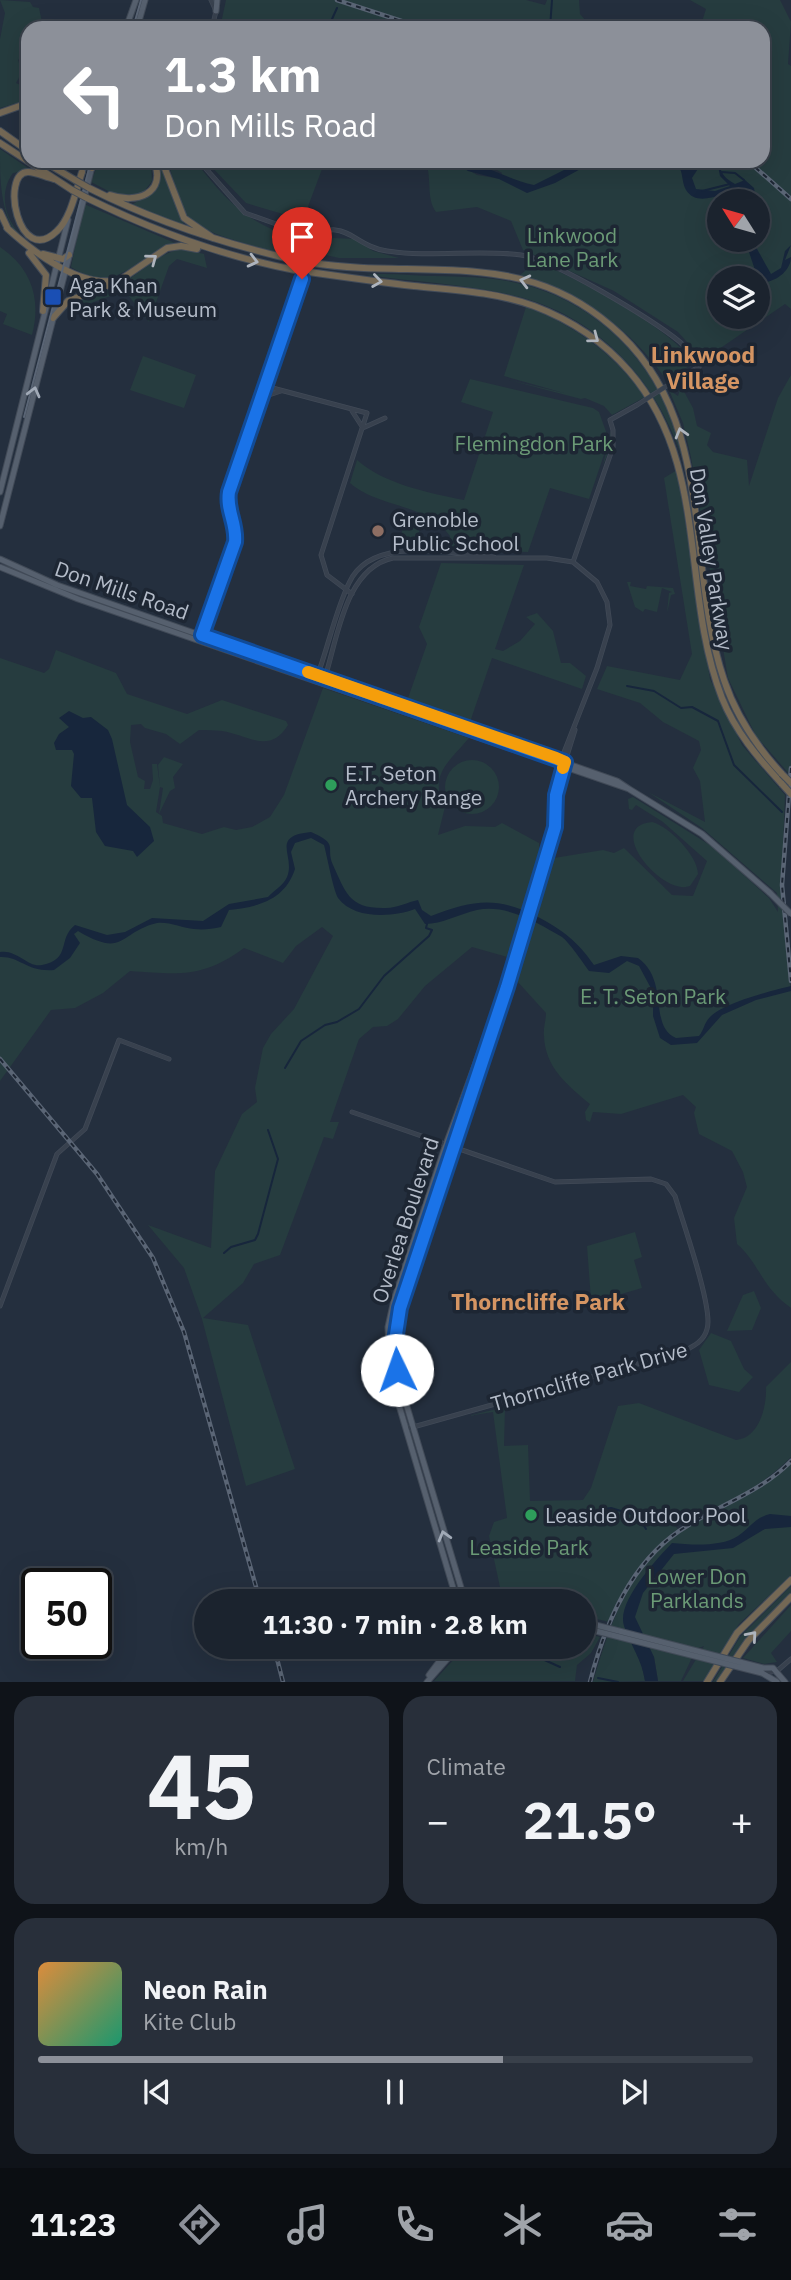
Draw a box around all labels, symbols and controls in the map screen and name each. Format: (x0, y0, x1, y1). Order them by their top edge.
text: 1.3 km (164, 42, 322, 105)
icon: left (49, 49, 140, 140)
text: Don Mills Road (164, 104, 377, 146)
north arrow (707, 189, 770, 252)
map controls (707, 189, 770, 329)
pin (272, 207, 332, 279)
icon: arrive (283, 218, 321, 256)
park label: Linkwood Lane Park (526, 221, 618, 273)
one-way arrow (247, 253, 259, 267)
one-way arrow (144, 254, 157, 267)
button: layers (707, 266, 770, 329)
place label: Aga Khan Park & Museum (69, 271, 217, 323)
one-way arrow (371, 274, 383, 289)
one-way arrow (519, 275, 531, 289)
marker: Aga Khan Park & Museum (43, 287, 63, 307)
one-way arrow (586, 330, 598, 343)
district label: Linkwood Village (651, 339, 755, 395)
one-way arrow (26, 386, 40, 398)
one-way arrow (674, 427, 689, 439)
park label: Flemingdon Park (455, 429, 613, 457)
street label: Don Valley Parkway (684, 466, 740, 653)
place label: Grenoble Public School (392, 505, 520, 557)
marker: Grenoble Public School (370, 523, 386, 539)
street label: Don Mills Road (51, 554, 193, 626)
place label: E.T. Seton Archery Range (345, 759, 482, 811)
marker: E.T. Seton Archery Range (323, 777, 339, 793)
park label: E. T. Seton Park (580, 982, 726, 1010)
street label: Overlea Boulevard (365, 1133, 445, 1307)
district label: Thorncliffe Park (451, 1286, 626, 1316)
position arrow (360, 1333, 434, 1407)
street label: Thorncliffe Park Drive (488, 1335, 690, 1417)
place label: Leaside Outdoor Pool (545, 1501, 746, 1529)
marker: Leaside Outdoor Pool (523, 1507, 539, 1523)
one-way arrow (438, 1530, 453, 1542)
park label: Leaside Park (469, 1533, 589, 1561)
park label: Lower Don Parklands (647, 1562, 747, 1614)
speed limit sign: 50 (21, 1568, 112, 1659)
text: 11:30 · 7 min · 2.8 km (262, 1607, 528, 1641)
one-way arrow (744, 1632, 757, 1645)
text: 45 (147, 1726, 256, 1844)
text: Climate (427, 1751, 506, 1781)
text: 21.5° (523, 1786, 657, 1853)
text: − (427, 1796, 449, 1845)
text: + (730, 1796, 753, 1845)
text: km/h (174, 1831, 228, 1861)
text: Neon Rain (143, 1972, 268, 2006)
text: Kite Club (143, 2006, 236, 2036)
icon: previous (138, 2073, 176, 2111)
icon: pause (376, 2073, 414, 2111)
icon: next (615, 2073, 653, 2111)
icon: directions (175, 2200, 224, 2249)
icon: music (283, 2200, 332, 2249)
icon: phone (390, 2200, 439, 2249)
icon: climate (498, 2200, 547, 2249)
icon: car (605, 2200, 654, 2249)
icon: filters (713, 2200, 762, 2249)
text: 11:23 (29, 2203, 117, 2245)

